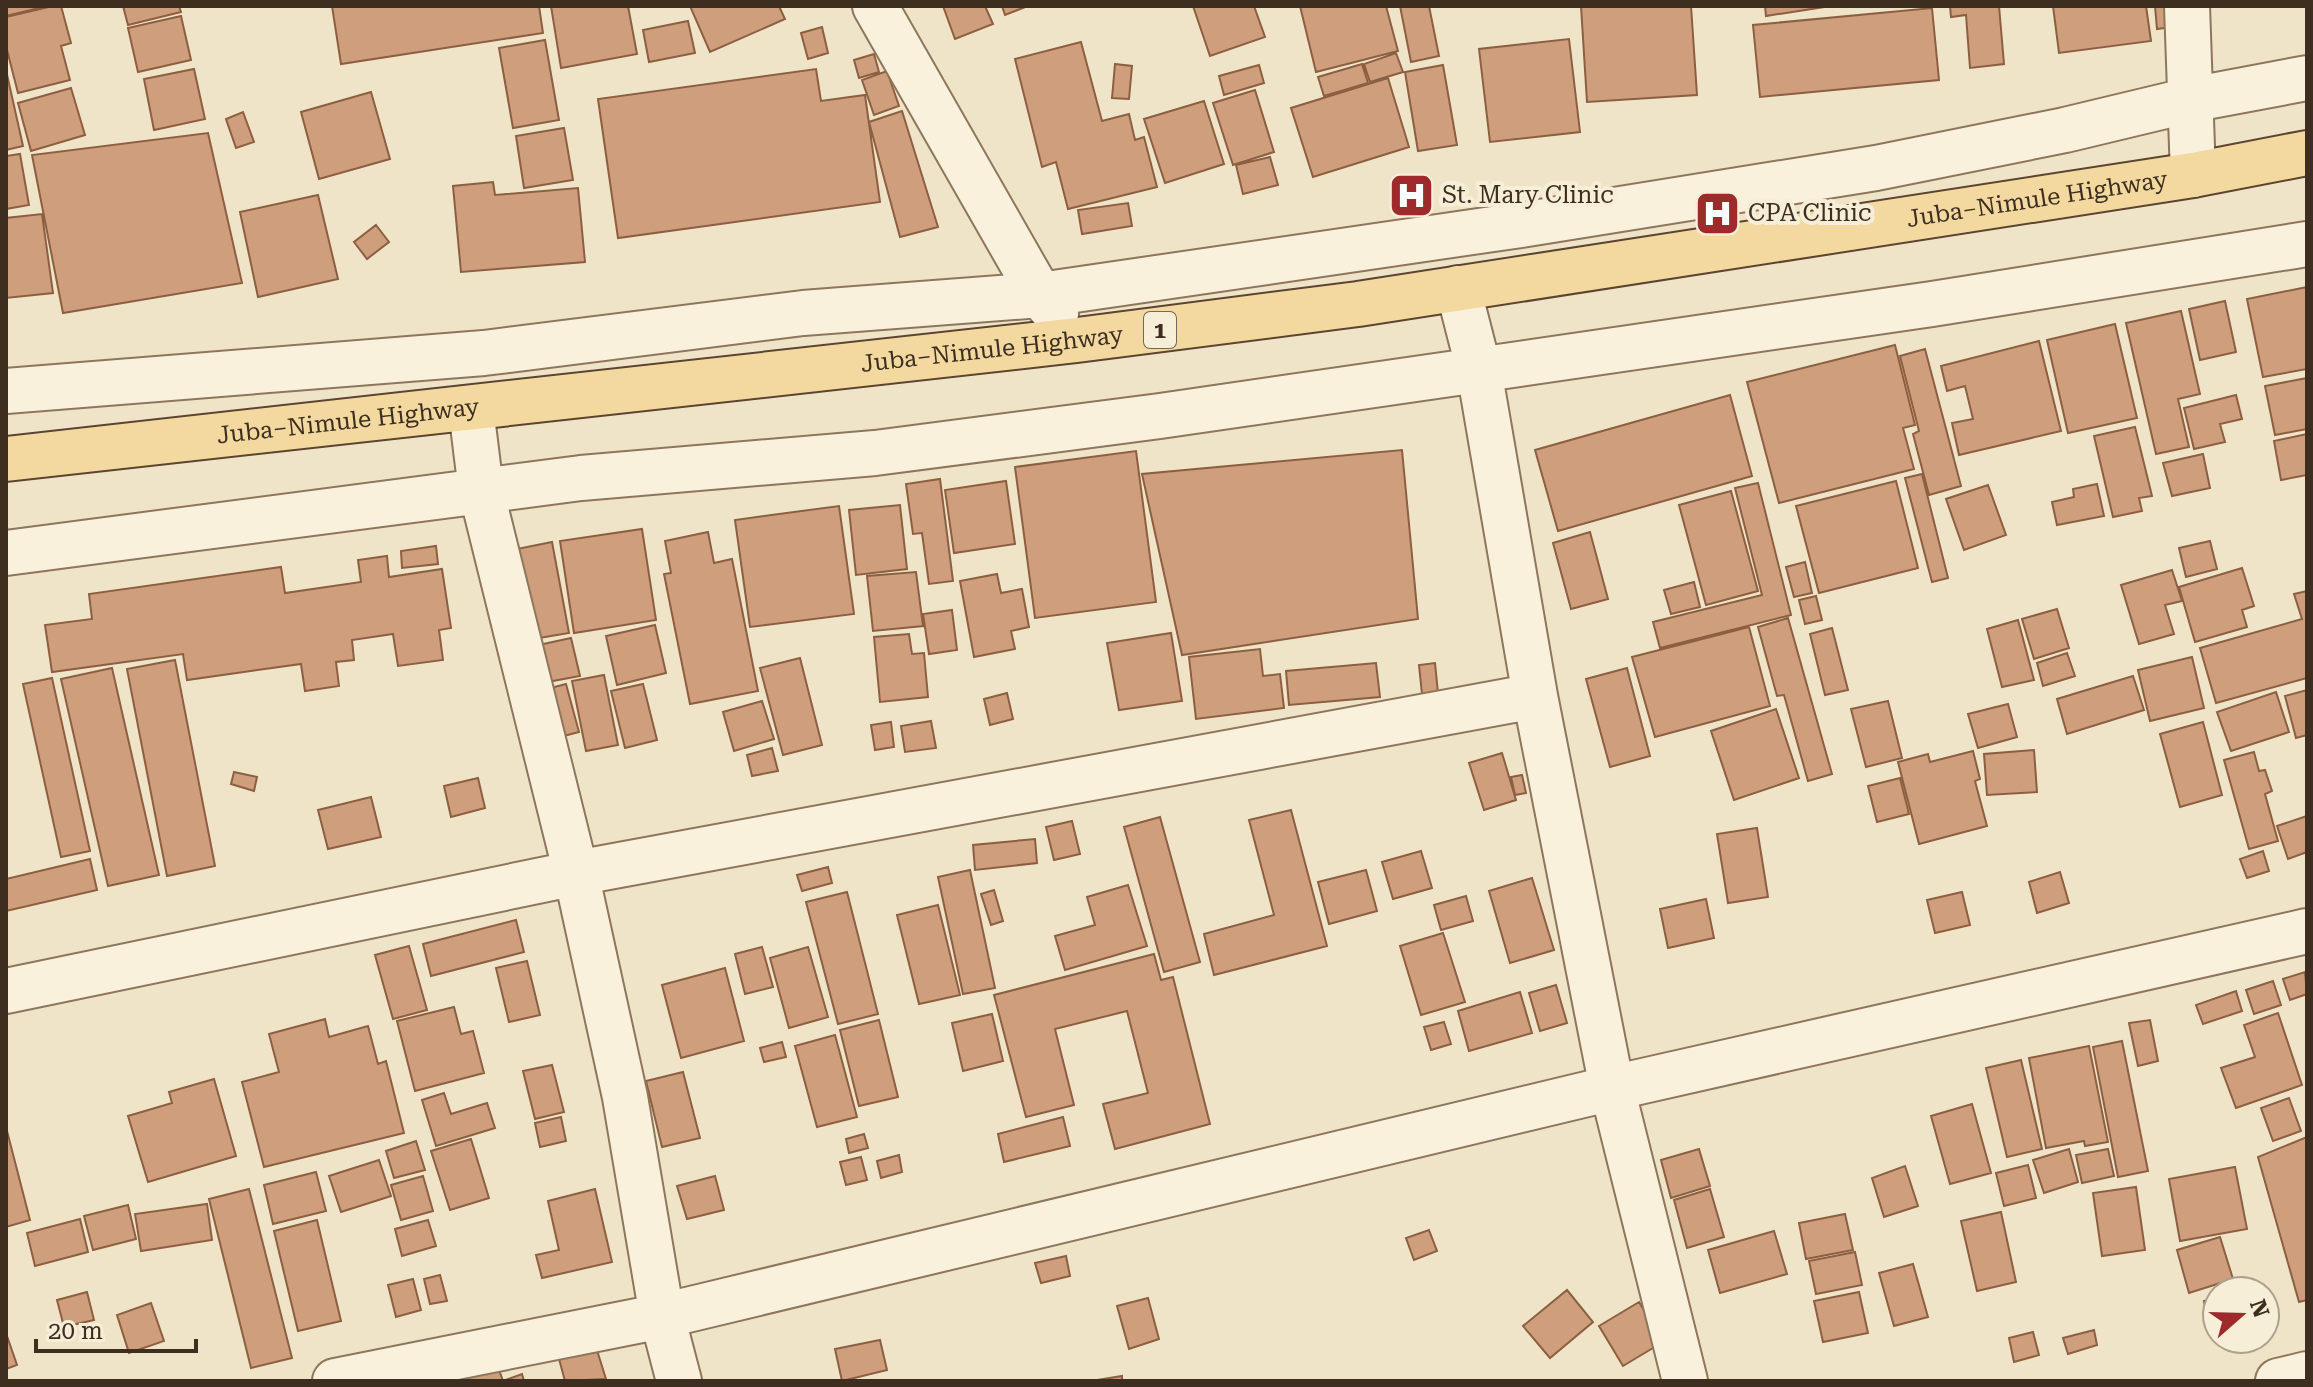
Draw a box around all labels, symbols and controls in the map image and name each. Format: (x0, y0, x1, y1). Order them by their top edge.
street label: Juba–Nimule Highway (1905, 165, 2170, 233)
hospital icon: St. Mary Clinic (1387, 171, 1435, 219)
place label: St. Mary Clinic (1442, 181, 1614, 209)
hospital icon: CPA Clinic (1693, 189, 1741, 237)
place label: CPA Clinic (1748, 199, 1871, 227)
road number: 1 (1144, 312, 1176, 348)
street label: Juba–Nimule Highway (859, 320, 1126, 378)
street label: Juba–Nimule Highway (215, 392, 481, 449)
north arrow (2201, 1275, 2281, 1355)
text: N (2245, 1296, 2274, 1321)
scale bar (36, 1303, 196, 1353)
text: 20 m (48, 1317, 103, 1345)

